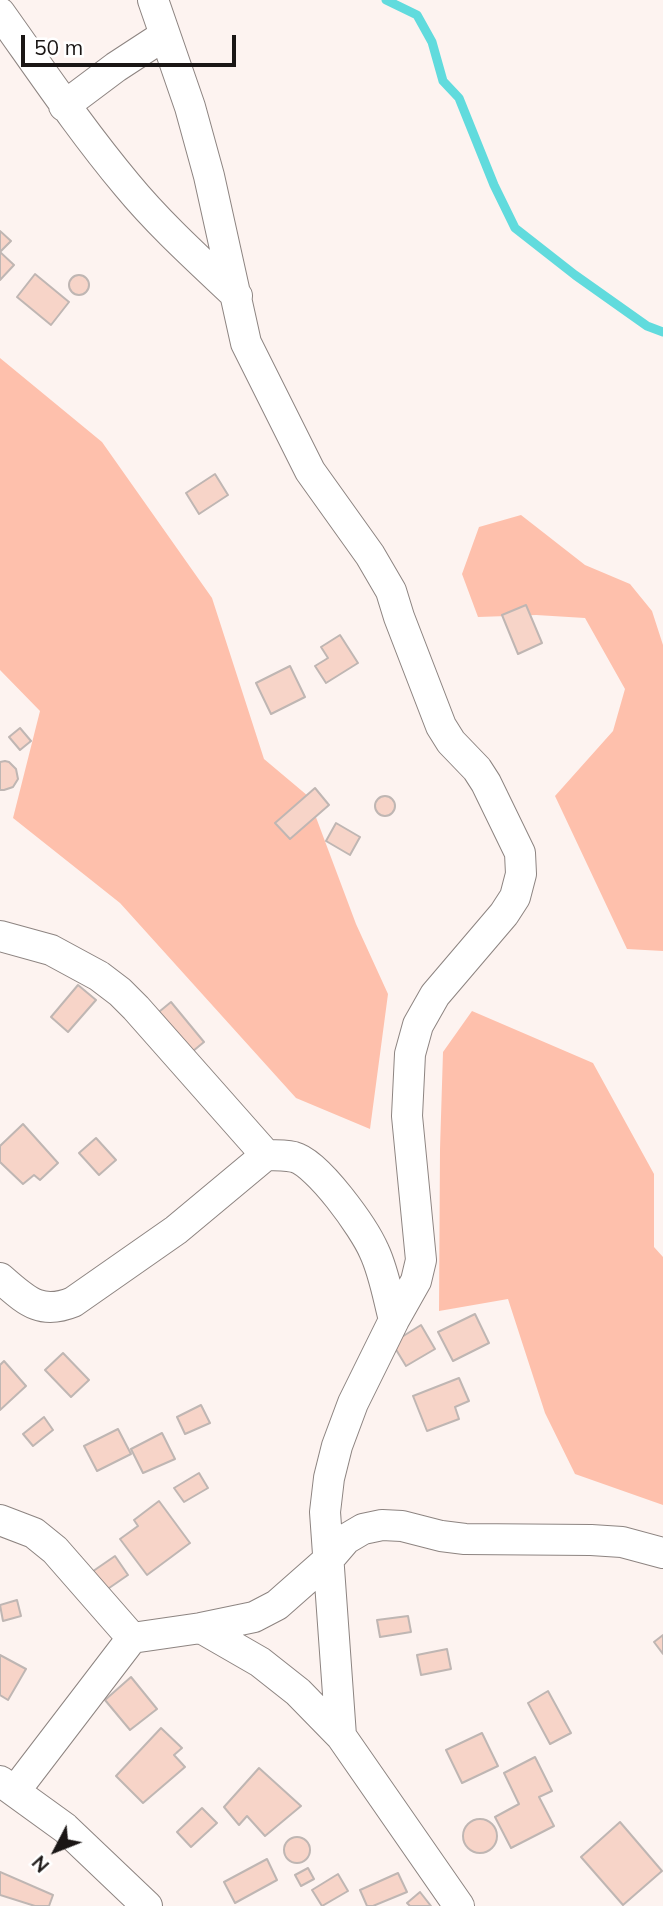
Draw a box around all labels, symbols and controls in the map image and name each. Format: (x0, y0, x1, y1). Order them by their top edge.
scale bar (24, 21, 240, 65)
text: 50 m (34, 34, 83, 60)
north arrow (21, 1815, 91, 1885)
text: N (27, 1851, 54, 1877)

